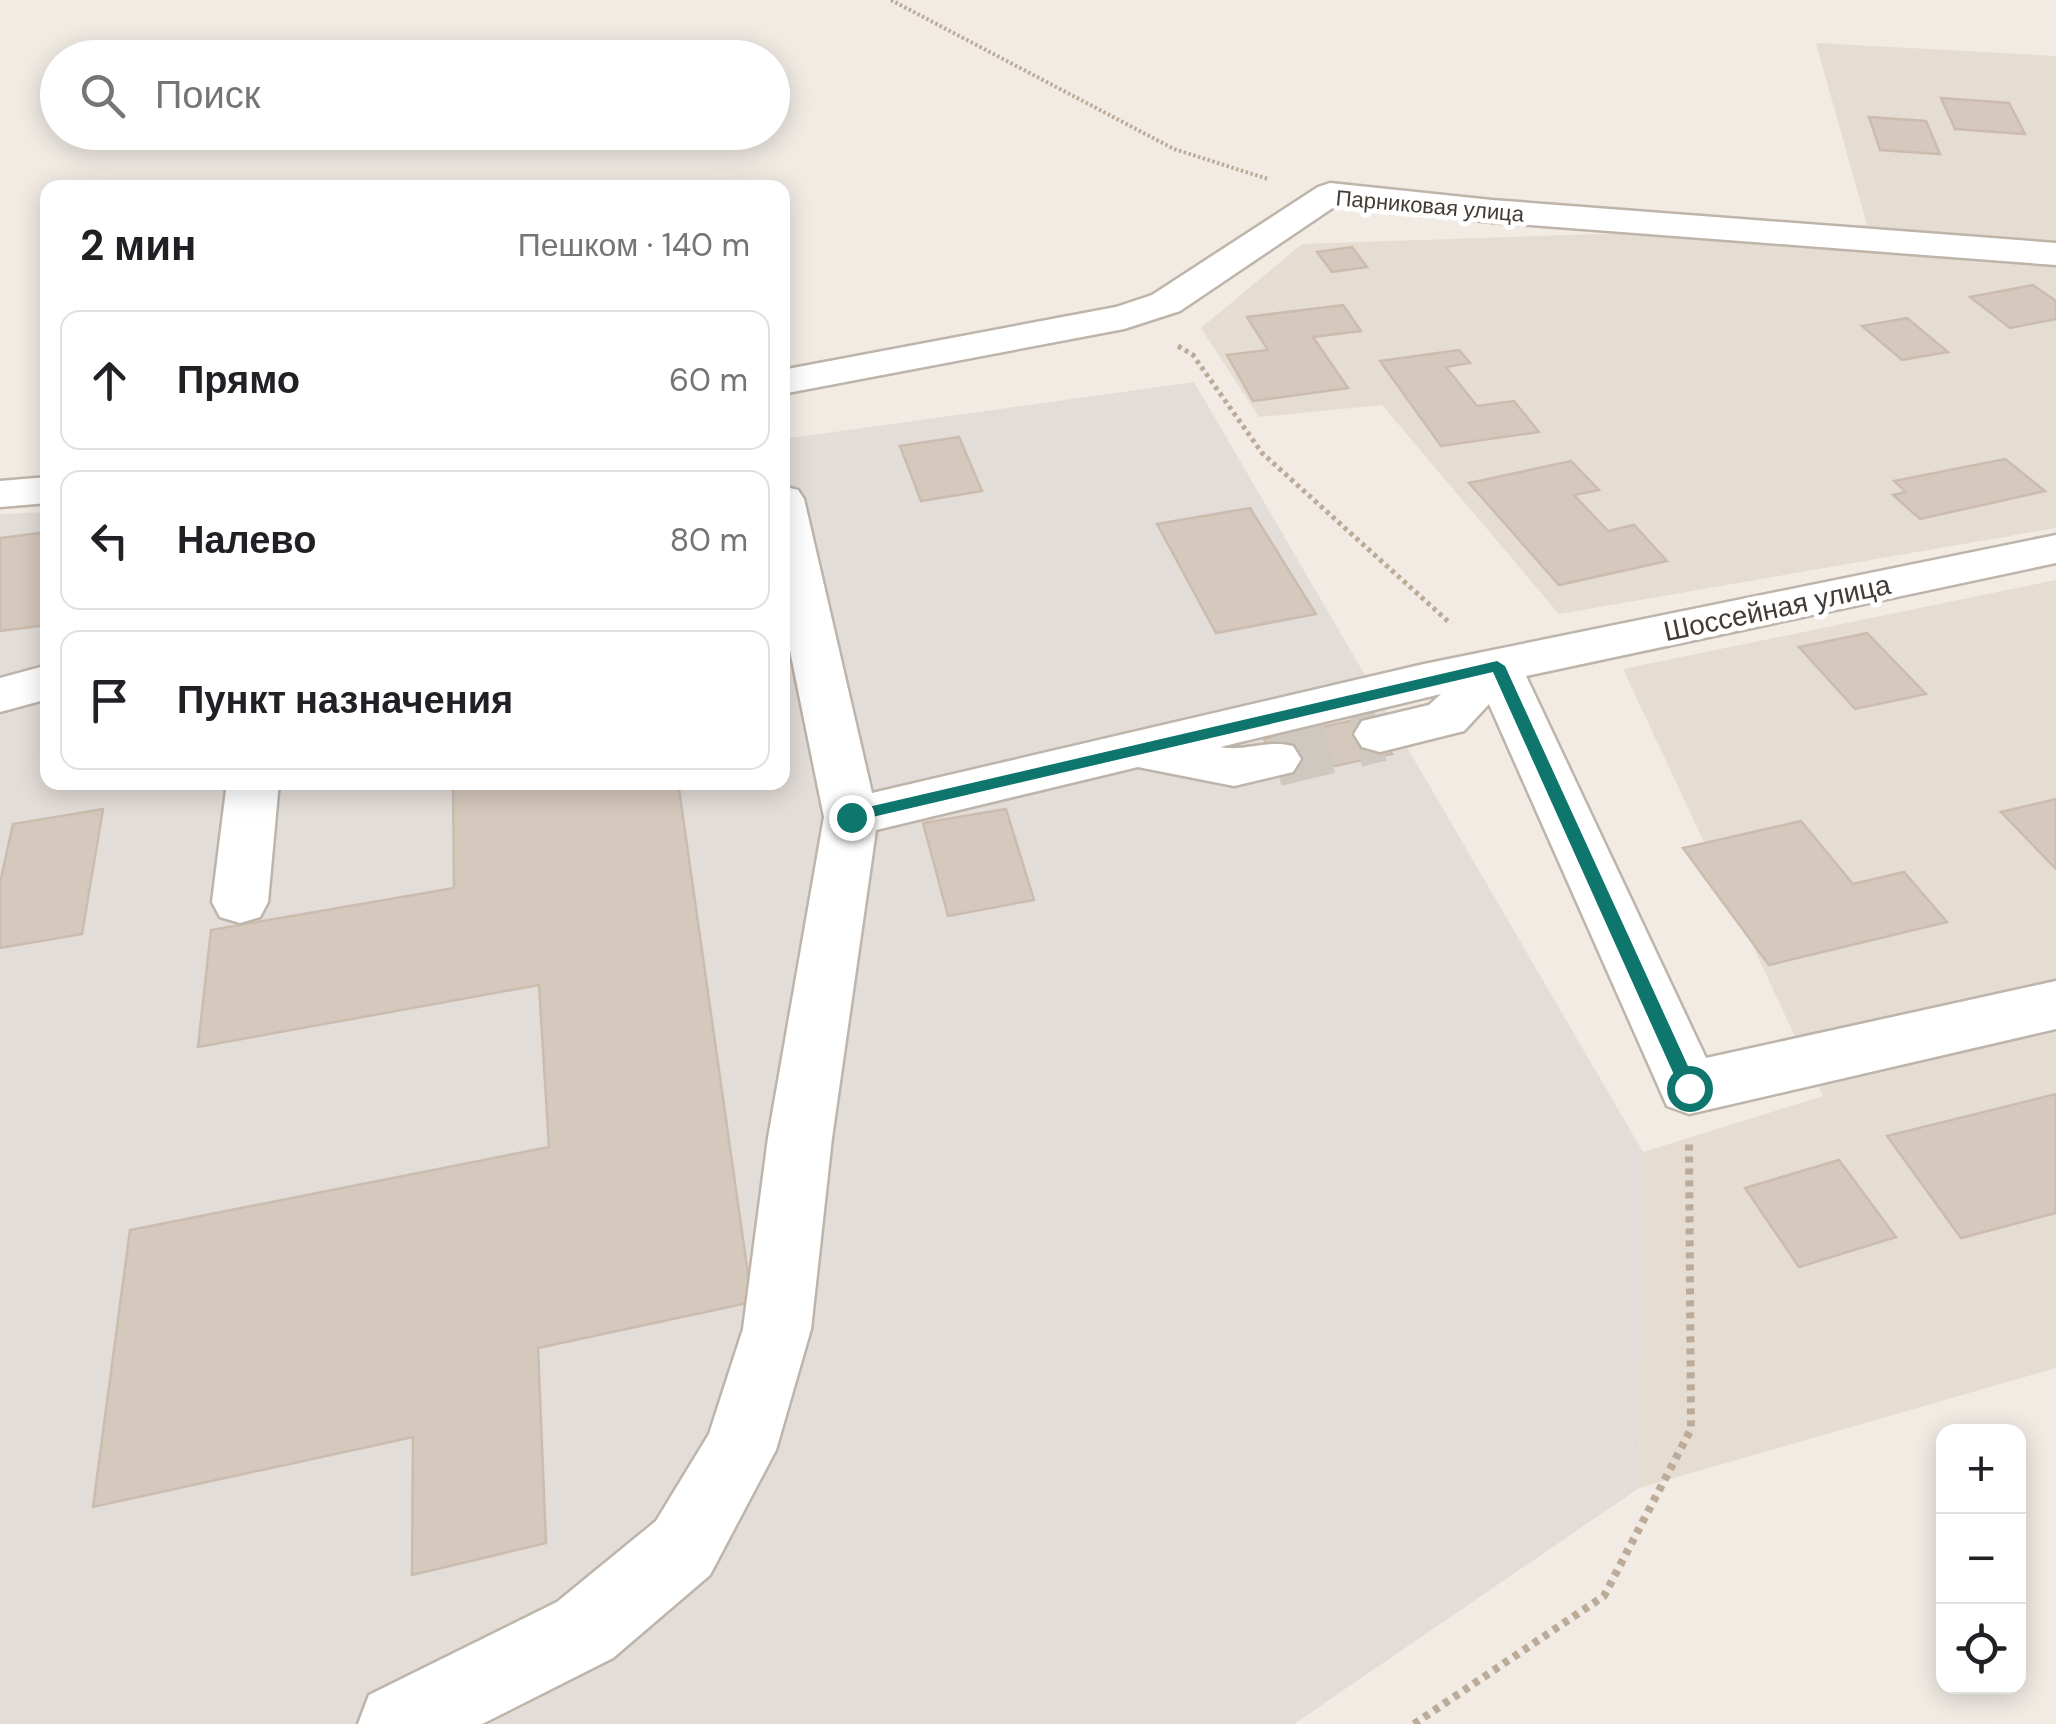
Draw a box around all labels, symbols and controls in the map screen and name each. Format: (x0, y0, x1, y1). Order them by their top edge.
search box (40, 40, 790, 150)
icon: search (75, 68, 130, 123)
text: Поиск (155, 70, 260, 120)
street label: Парниковая улица (1335, 183, 1526, 229)
text: 2 мин (80, 218, 196, 273)
text: Пешком · 140 m (518, 224, 750, 266)
icon: ahead (82, 353, 137, 408)
text: Прямо (177, 355, 300, 405)
text: 60 m (669, 359, 748, 401)
icon: left (82, 513, 137, 568)
text: Налево (177, 515, 316, 565)
text: 80 m (670, 519, 748, 561)
street label: Шоссейная улица (1660, 566, 1894, 650)
icon: arrive (82, 673, 137, 728)
text: Пункт назначения (177, 675, 513, 725)
route end (829, 795, 875, 841)
route start (1667, 1066, 1713, 1112)
map controls (1936, 1424, 2026, 1694)
button: + (1936, 1424, 2026, 1514)
button: − (1936, 1514, 2026, 1604)
button: locate (1936, 1604, 2026, 1694)

